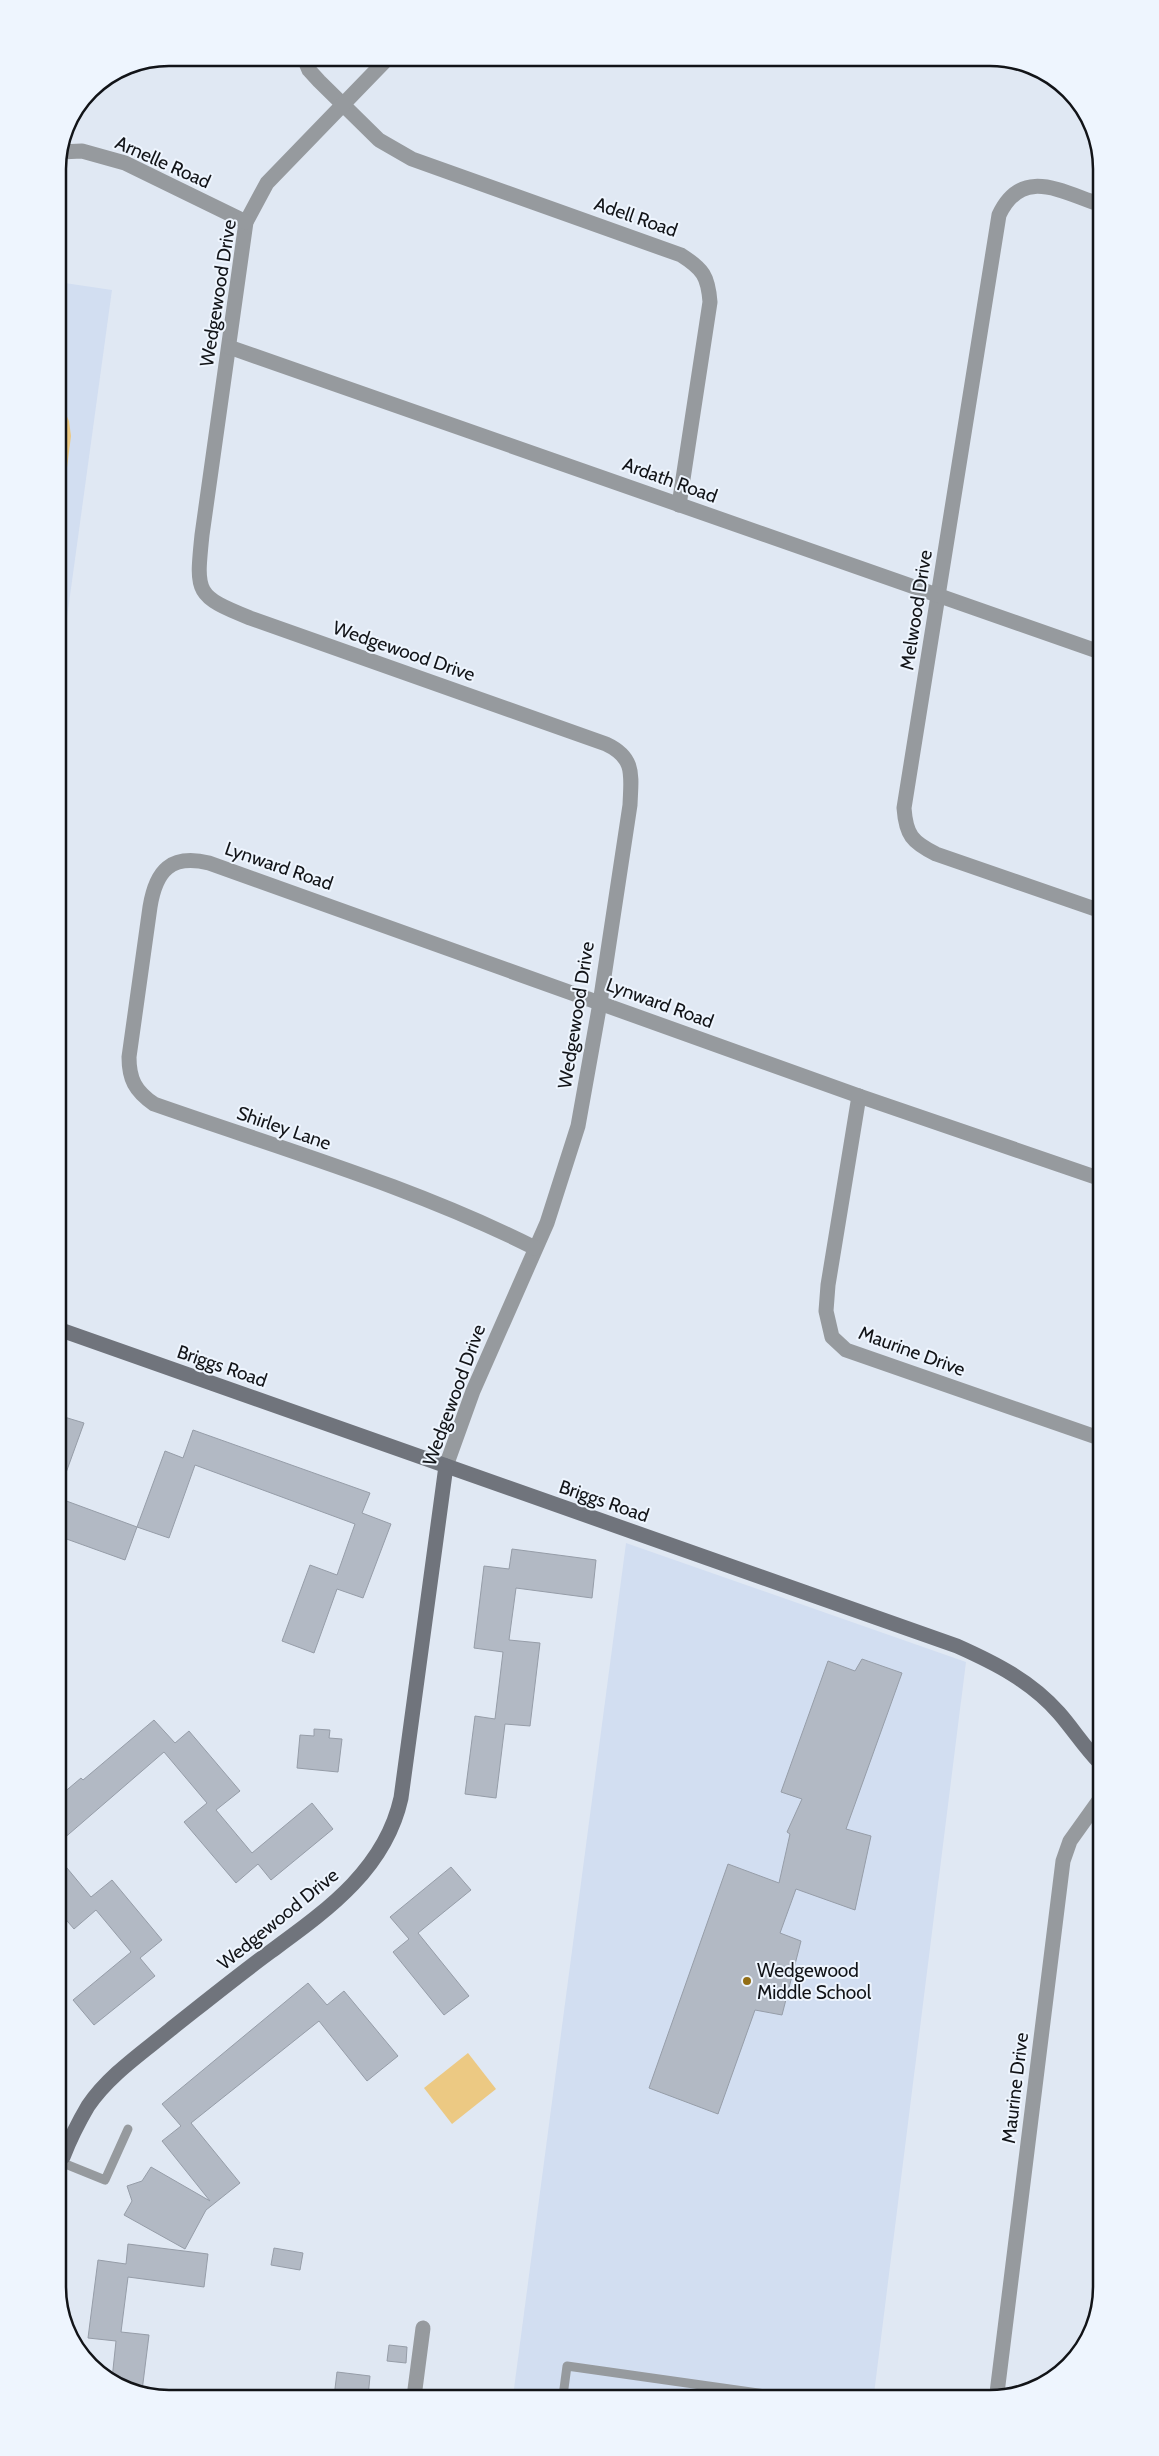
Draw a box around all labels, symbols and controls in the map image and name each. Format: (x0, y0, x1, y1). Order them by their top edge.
street label: Arnelle Road (112, 131, 214, 193)
street label: Adell Road (591, 192, 681, 242)
street label: Wedgewood Drive (195, 217, 241, 368)
street label: Ardath Road (619, 452, 721, 508)
street label: Melwood Drive (895, 548, 937, 672)
street label: Wedgewood Drive (330, 616, 478, 686)
street label: Lynward Road (222, 837, 336, 895)
street label: Wedgewood Drive (553, 939, 599, 1090)
street label: Lynward Road (603, 973, 717, 1033)
street label: Shirley Lane (234, 1101, 334, 1155)
street label: Wedgewood Drive (418, 1321, 490, 1469)
street label: Maurine Drive (856, 1321, 969, 1381)
street label: Briggs Road (174, 1340, 270, 1392)
street label: Briggs Road (556, 1475, 652, 1527)
street label: Wedgewood Drive (213, 1863, 343, 1975)
place label: Wedgewood Middle School (757, 1959, 872, 2004)
marker: Wedgewood Middle School (741, 1975, 753, 1987)
street label: Maurine Drive (997, 2031, 1033, 2145)

